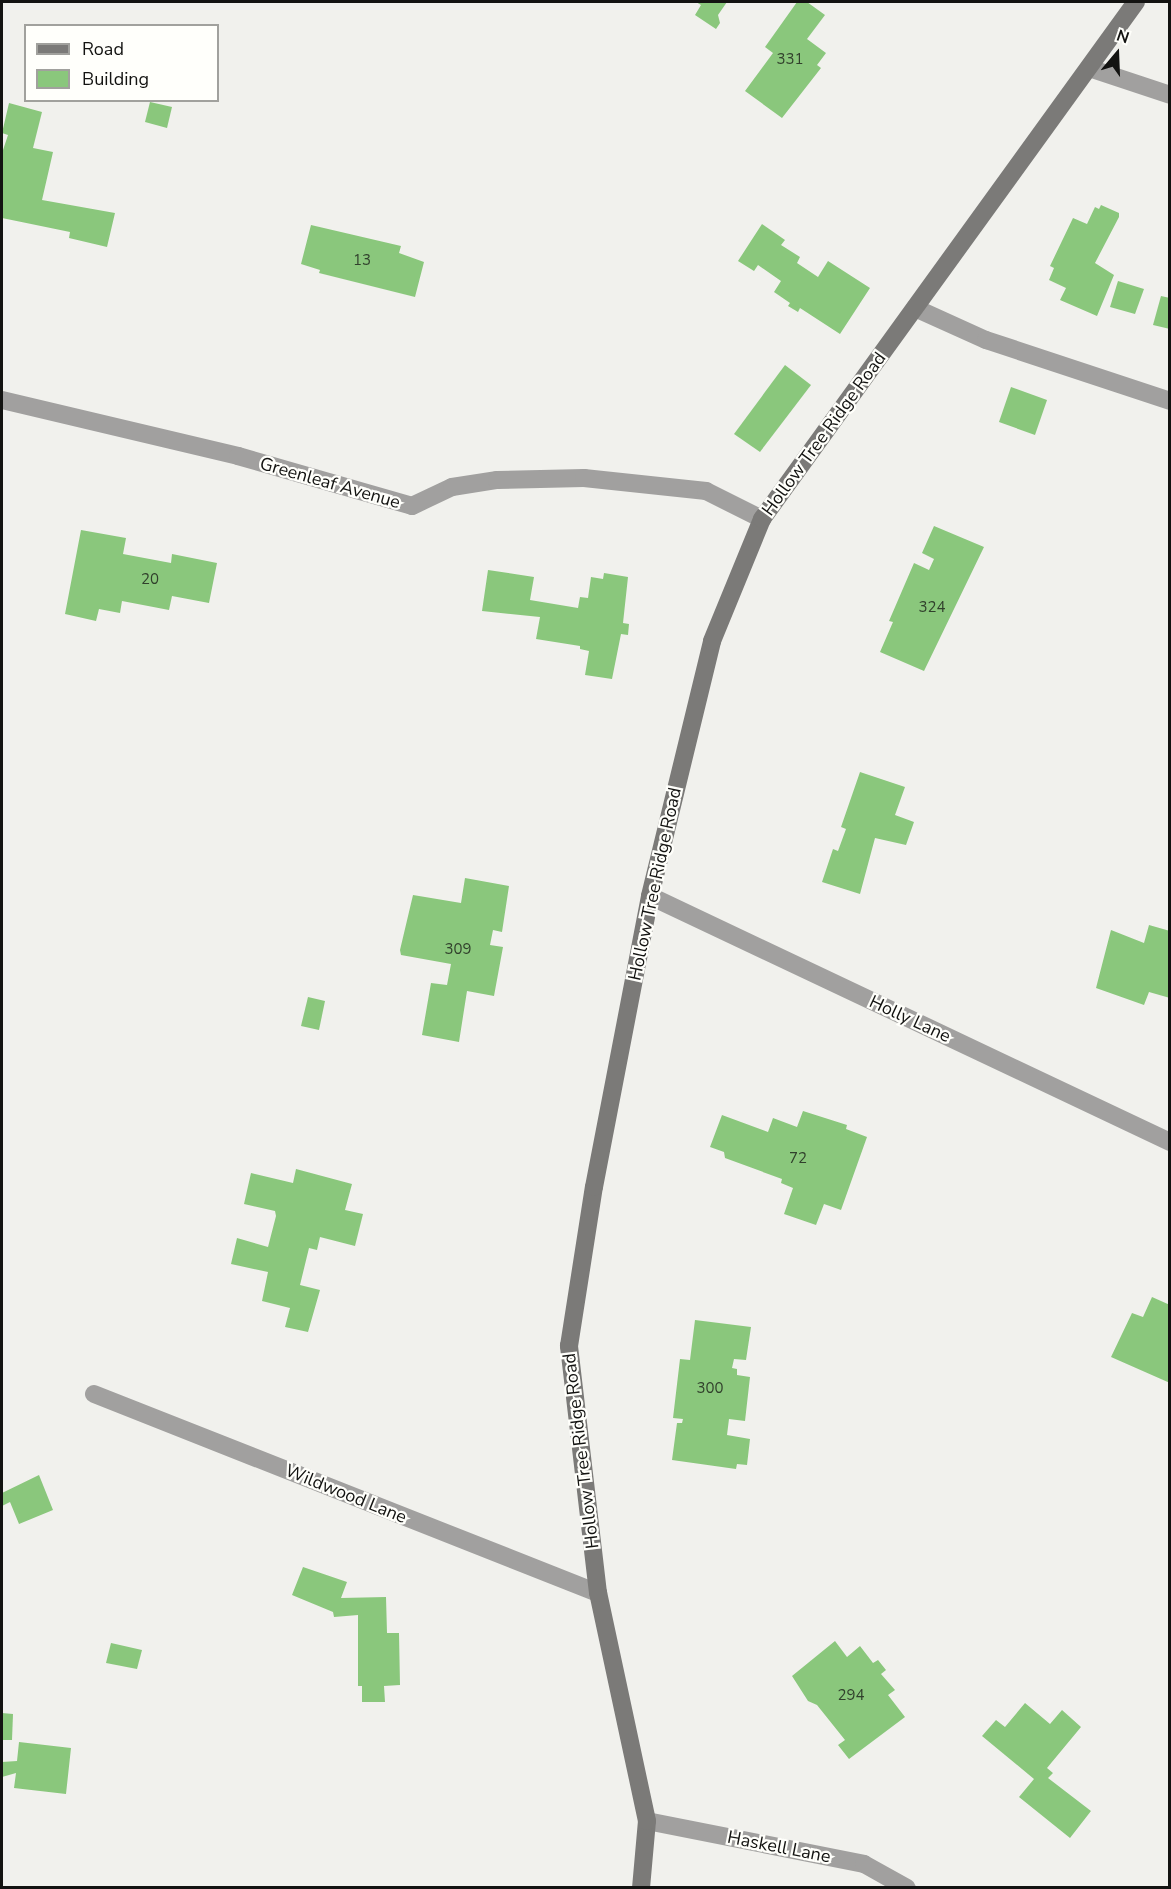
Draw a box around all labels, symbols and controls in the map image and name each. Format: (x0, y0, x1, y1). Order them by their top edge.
legend (24, 24, 219, 102)
north arrow (1087, 24, 1147, 84)
text: N (1114, 25, 1132, 49)
text: Road (82, 37, 124, 61)
house number: 331 (777, 51, 803, 69)
text: Building (82, 67, 149, 91)
house number: 13 (353, 252, 371, 270)
street label: Hollow Tree Ridge Road (757, 348, 891, 520)
street label: Greenleaf Avenue (257, 453, 403, 513)
house number: 20 (141, 571, 159, 589)
house number: 324 (919, 599, 945, 617)
street label: Hollow Tree Ridge Road (624, 785, 686, 983)
house number: 309 (445, 941, 471, 959)
street label: Holly Lane (866, 991, 954, 1047)
house number: 72 (789, 1150, 807, 1168)
street label: Hollow Tree Ridge Road (558, 1352, 604, 1550)
house number: 300 (697, 1380, 723, 1398)
street label: Wildwood Lane (282, 1460, 410, 1528)
house number: 294 (838, 1687, 864, 1705)
street label: Haskell Lane (726, 1826, 832, 1868)

